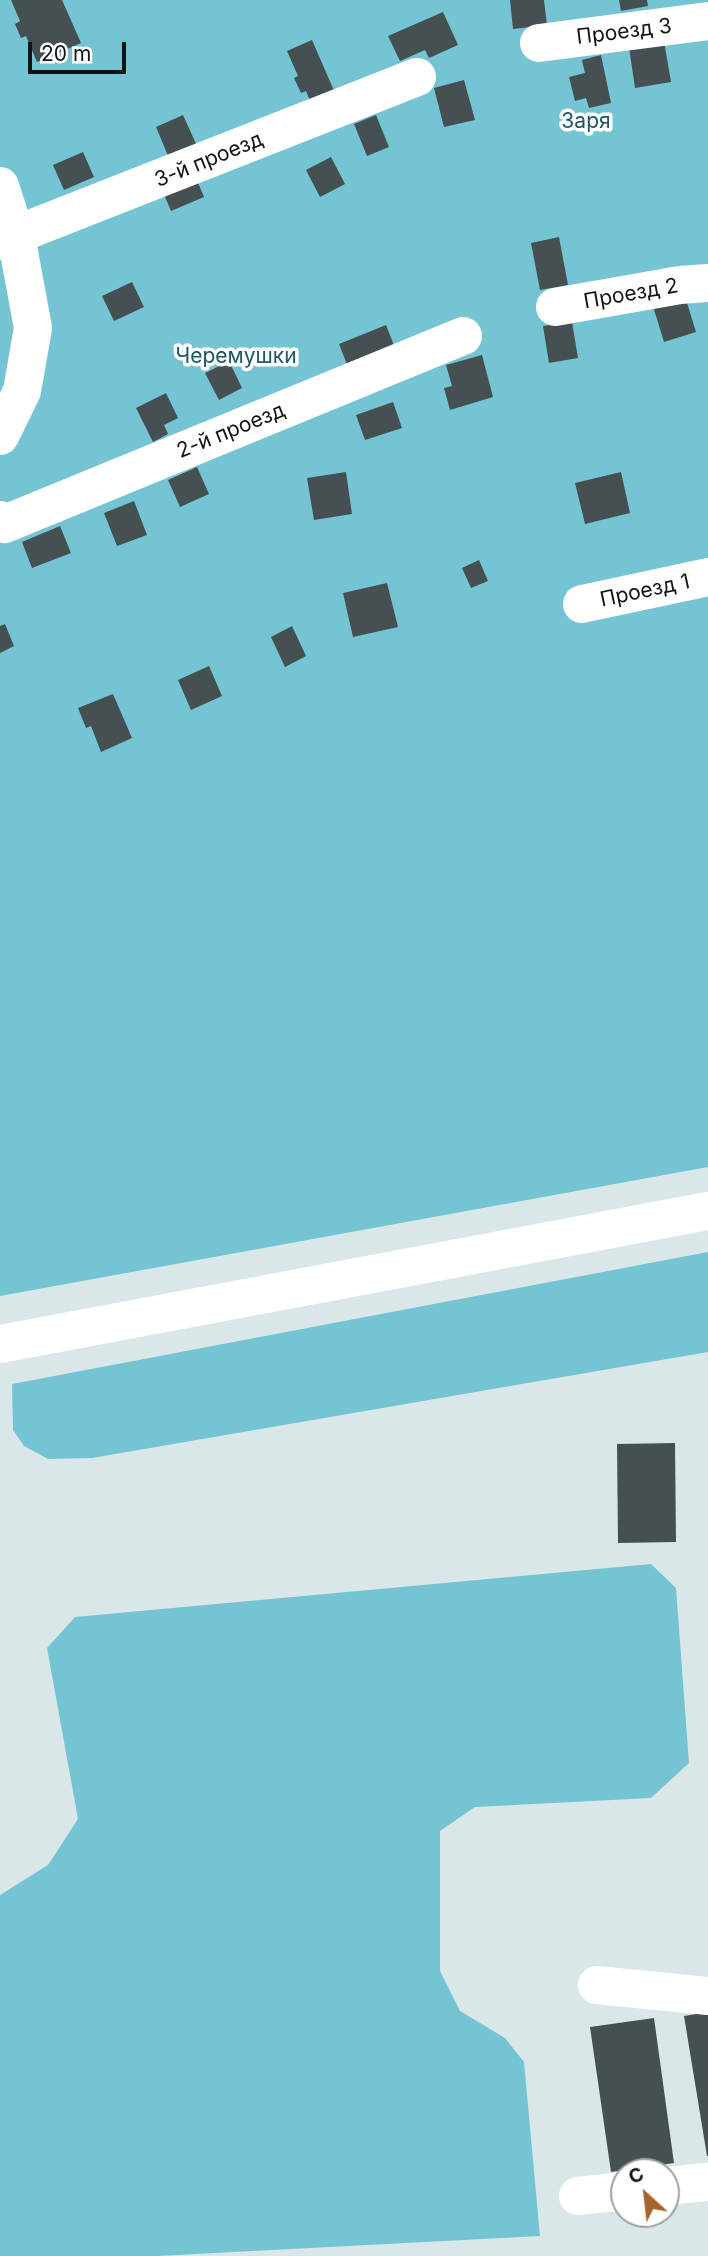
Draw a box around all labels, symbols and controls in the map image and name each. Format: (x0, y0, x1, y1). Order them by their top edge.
street label: Проезд 3 (575, 14, 673, 50)
scale bar (32, 28, 130, 72)
text: 20 m (41, 41, 91, 66)
park label: Заря (561, 109, 611, 135)
street label: 3-й проезд (151, 127, 267, 193)
street label: Проезд 2 (582, 273, 680, 315)
park label: Черемушки (175, 344, 297, 370)
street label: 2-й проезд (173, 398, 289, 464)
street label: Проезд 1 (598, 569, 692, 613)
north arrow (610, 2158, 680, 2228)
text: С (625, 2162, 648, 2189)

